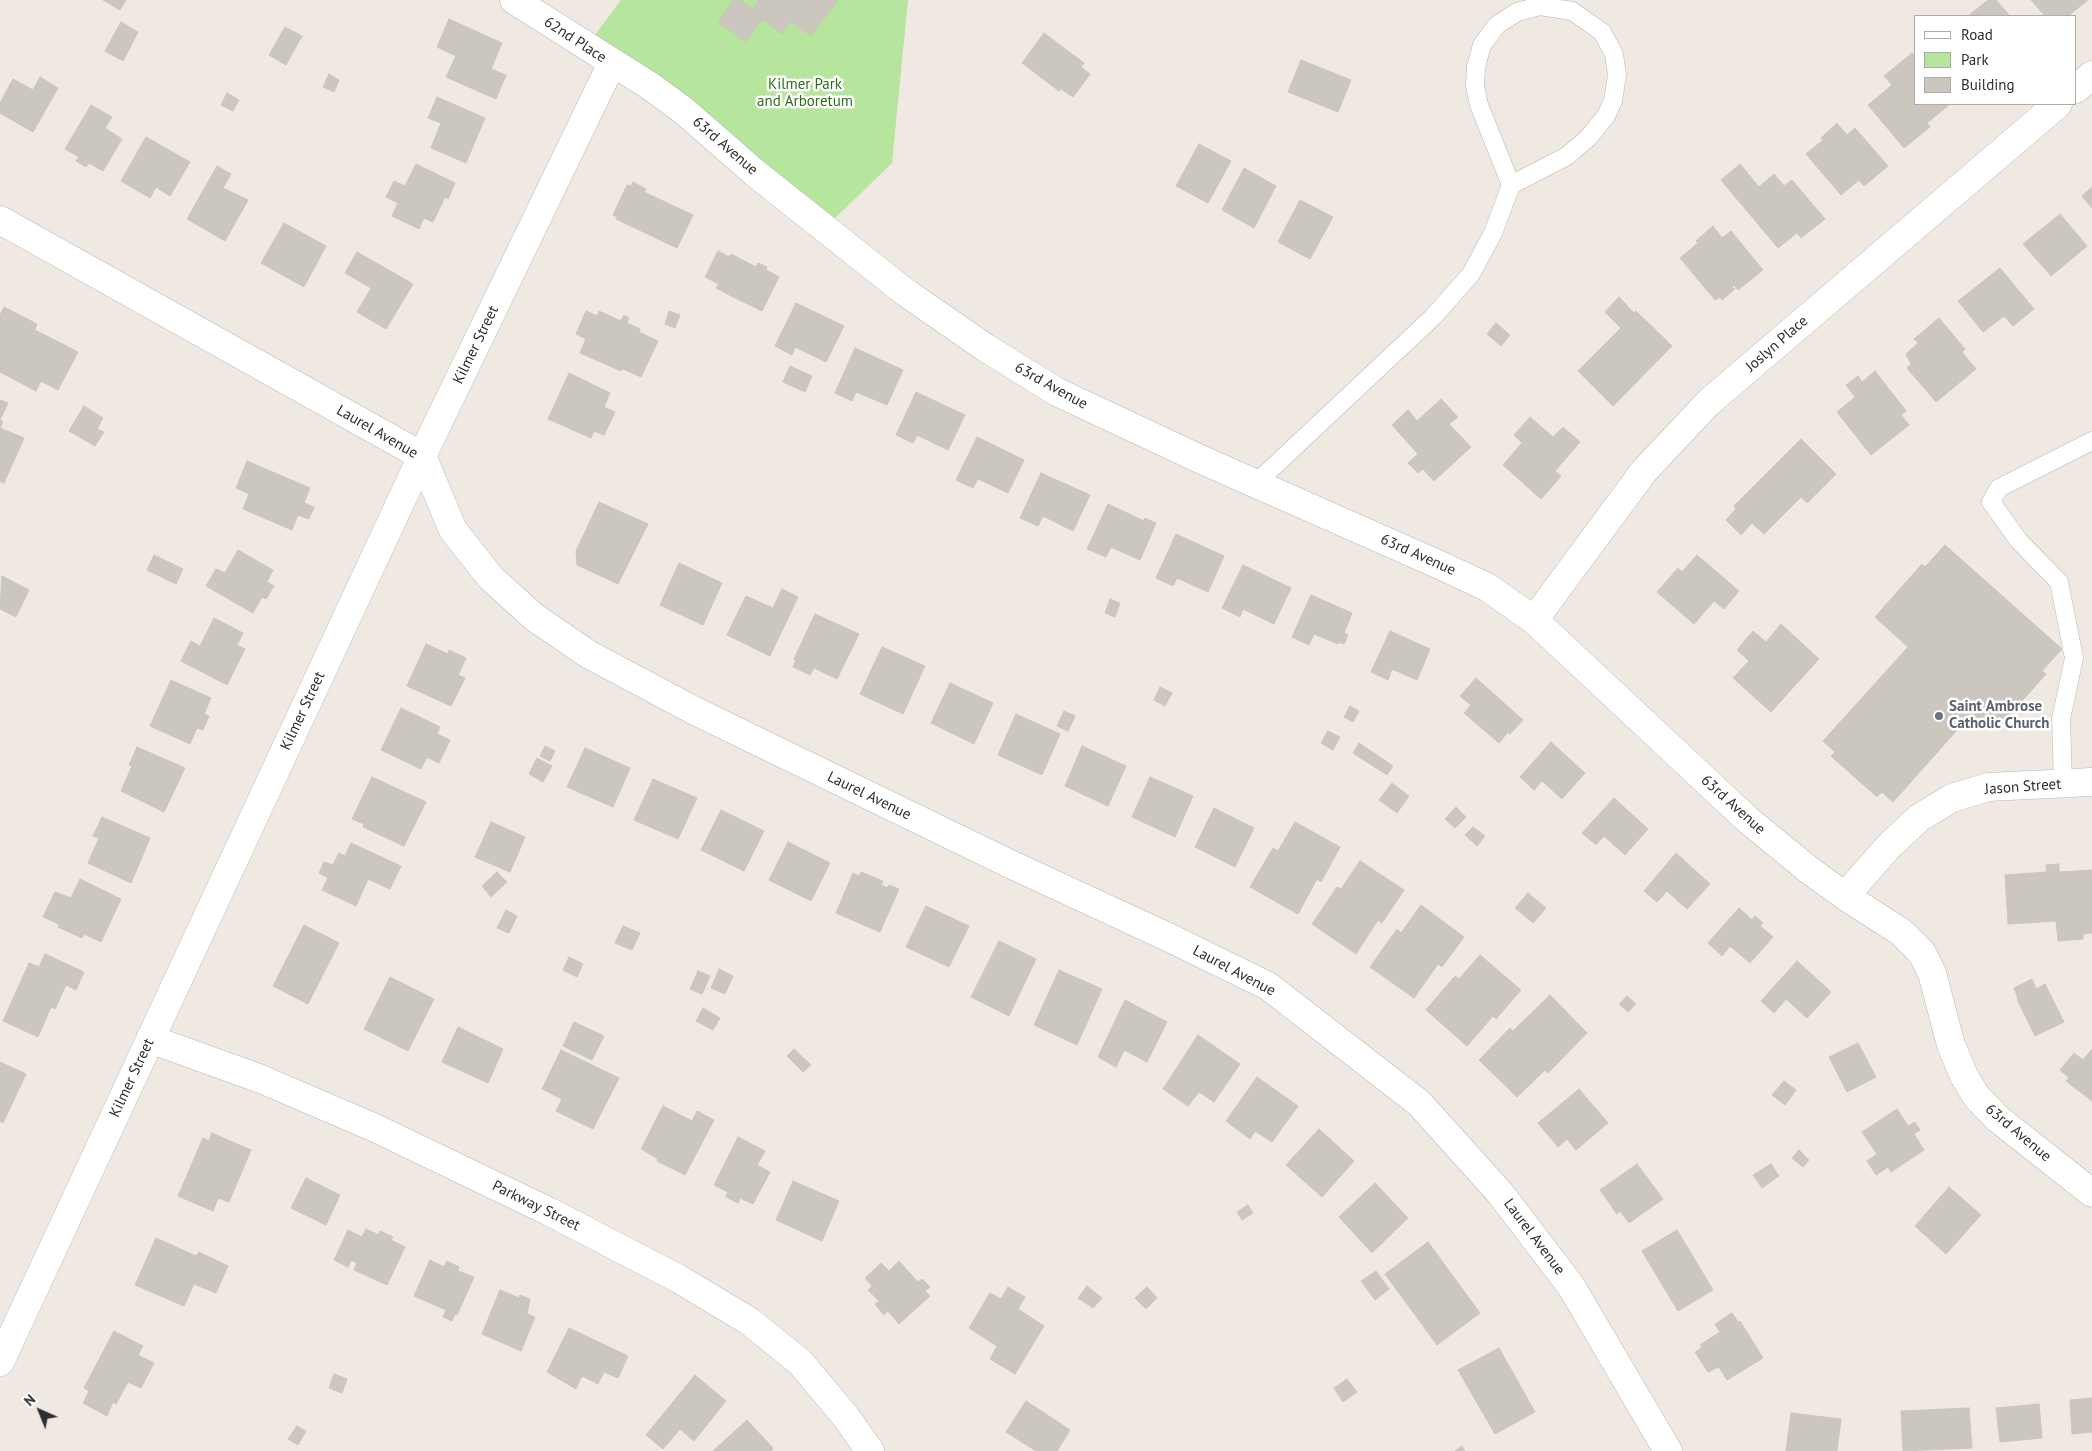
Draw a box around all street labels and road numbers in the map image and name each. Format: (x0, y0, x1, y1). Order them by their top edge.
street label: 62nd Place (540, 13, 610, 67)
street label: 63rd Avenue (689, 113, 761, 179)
street label: Kilmer Street (449, 303, 503, 387)
street label: Joslyn Place (1742, 312, 1812, 376)
street label: 63rd Avenue (1011, 359, 1091, 413)
street label: Laurel Avenue (333, 401, 421, 463)
street label: 63rd Avenue (1378, 530, 1458, 580)
street label: Kilmer Street (277, 669, 329, 753)
street label: Laurel Avenue (824, 768, 914, 824)
street label: 63rd Avenue (1697, 771, 1769, 839)
street label: Jason Street (1984, 775, 2062, 799)
street label: Laurel Avenue (1190, 942, 1278, 1000)
street label: Kilmer Street (106, 1036, 158, 1120)
street label: 63rd Avenue (1981, 1100, 2055, 1166)
street label: Parkway Street (489, 1177, 583, 1235)
street label: Laurel Avenue (1499, 1195, 1569, 1279)

